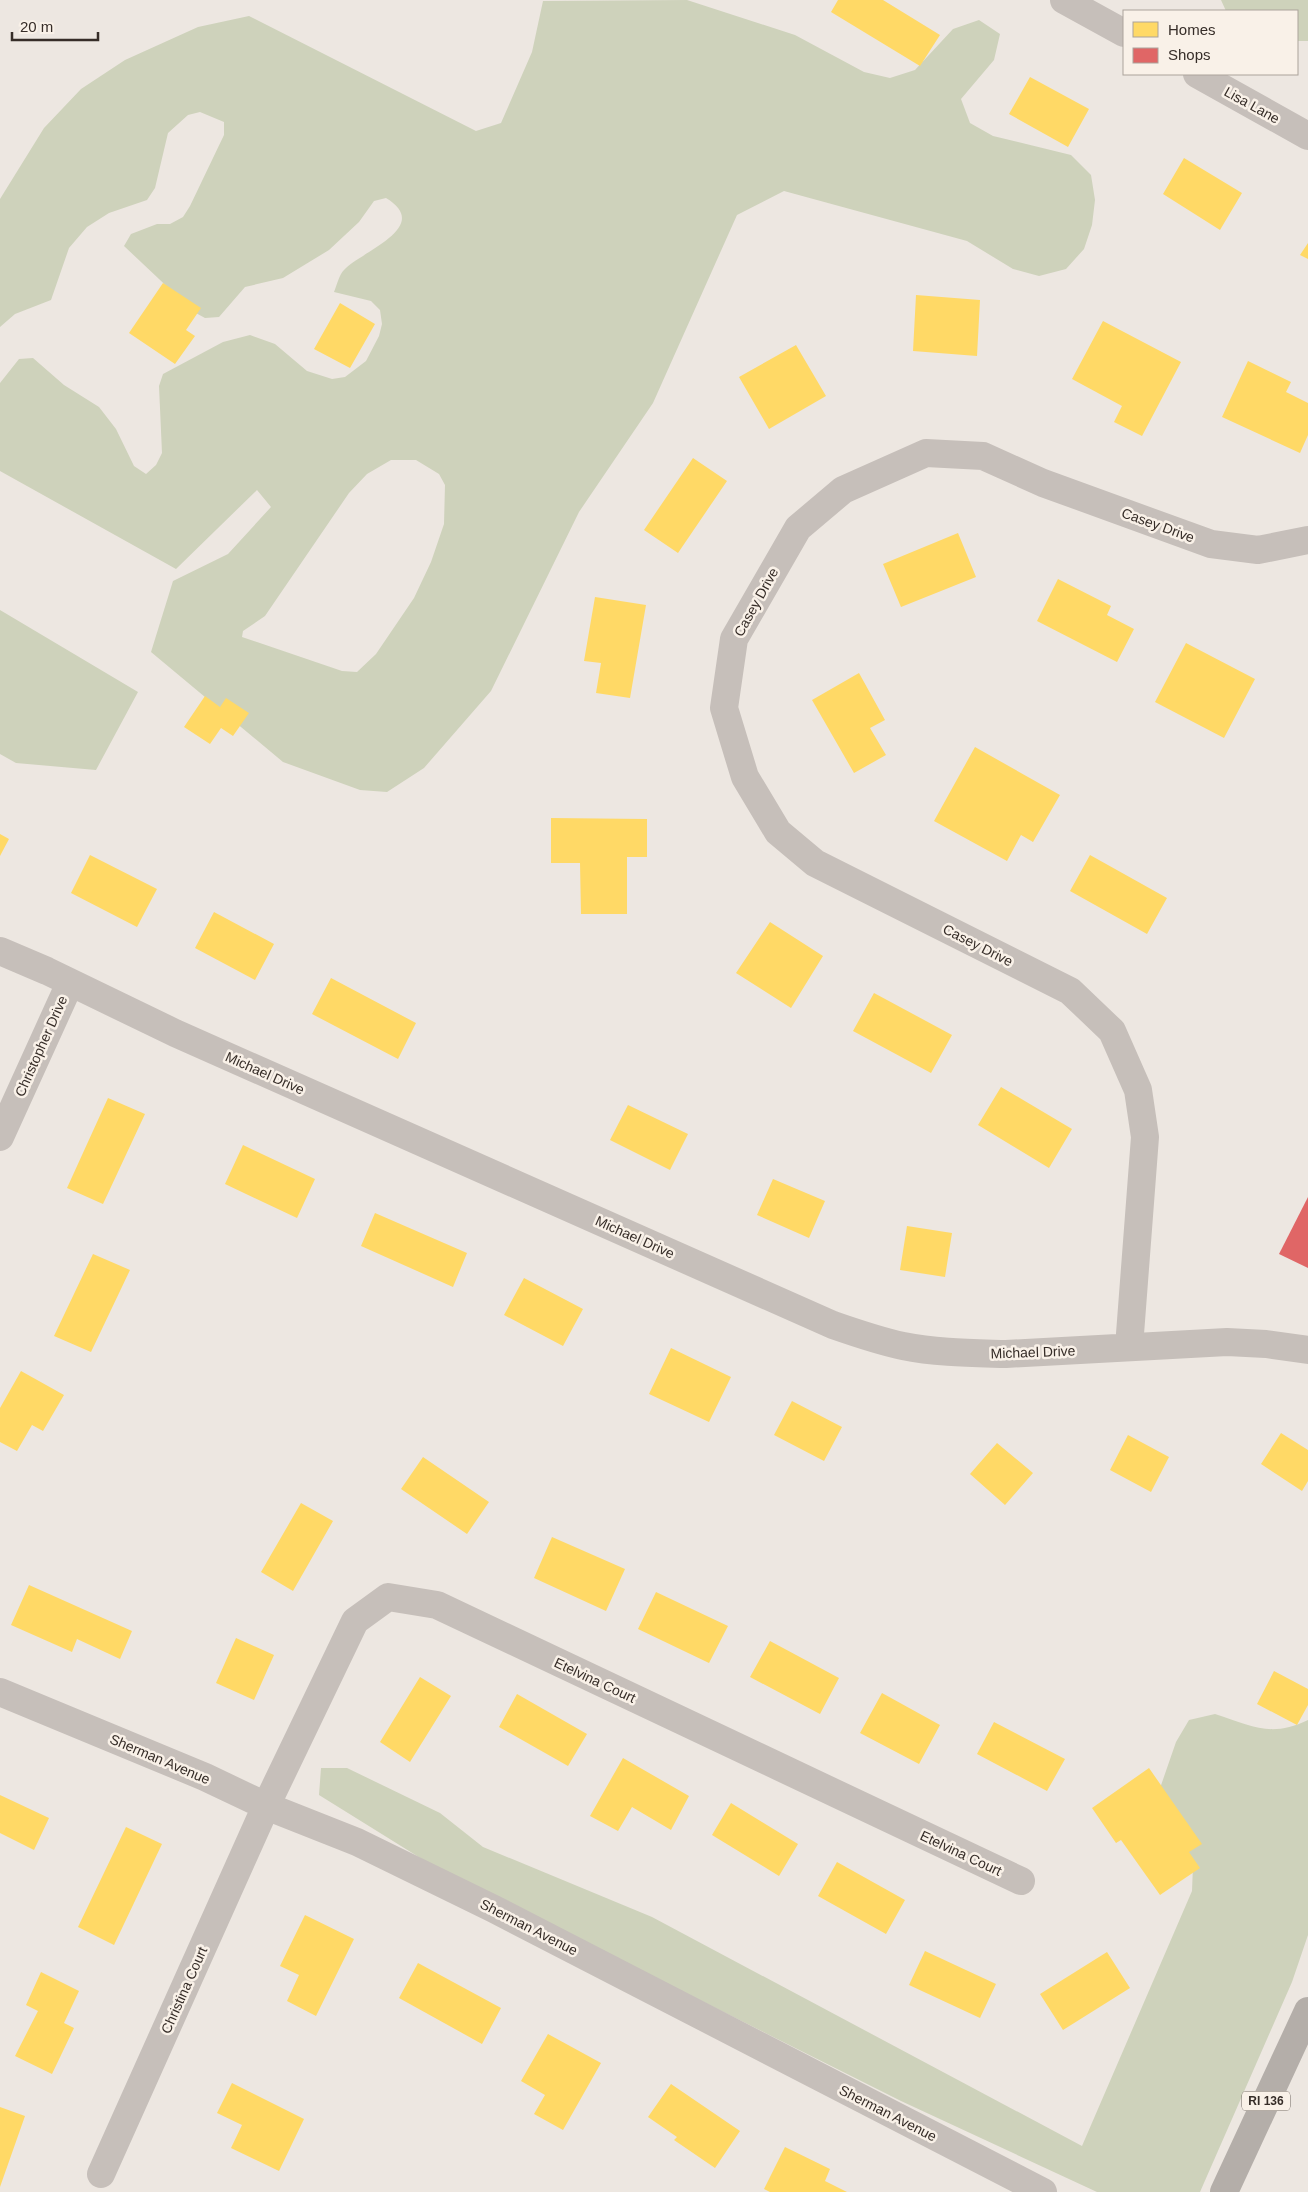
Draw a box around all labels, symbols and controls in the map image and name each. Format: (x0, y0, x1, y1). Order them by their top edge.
scale bar (12, 10, 99, 42)
legend (1123, 10, 1298, 75)
text: 20 m (20, 18, 53, 35)
text: Homes (1168, 21, 1216, 38)
text: Shops (1168, 46, 1211, 63)
street label: Lisa Lane (1222, 83, 1283, 127)
street label: Casey Drive (1119, 504, 1197, 546)
street label: Casey Drive (731, 565, 782, 639)
street label: Casey Drive (940, 921, 1016, 970)
street label: Christopher Drive (12, 993, 71, 1099)
street label: Michael Drive (223, 1048, 307, 1098)
street label: Michael Drive (593, 1212, 677, 1262)
street label: Michael Drive (990, 1343, 1076, 1361)
street label: Etelvina Court (552, 1654, 638, 1706)
street label: Sherman Avenue (108, 1731, 213, 1787)
street label: Etelvina Court (918, 1827, 1004, 1879)
street label: Sherman Avenue (478, 1896, 581, 1959)
street label: Christina Court (158, 1944, 210, 2036)
street label: Sherman Avenue (837, 2082, 940, 2145)
road number: RI 136 (1242, 2092, 1290, 2110)

